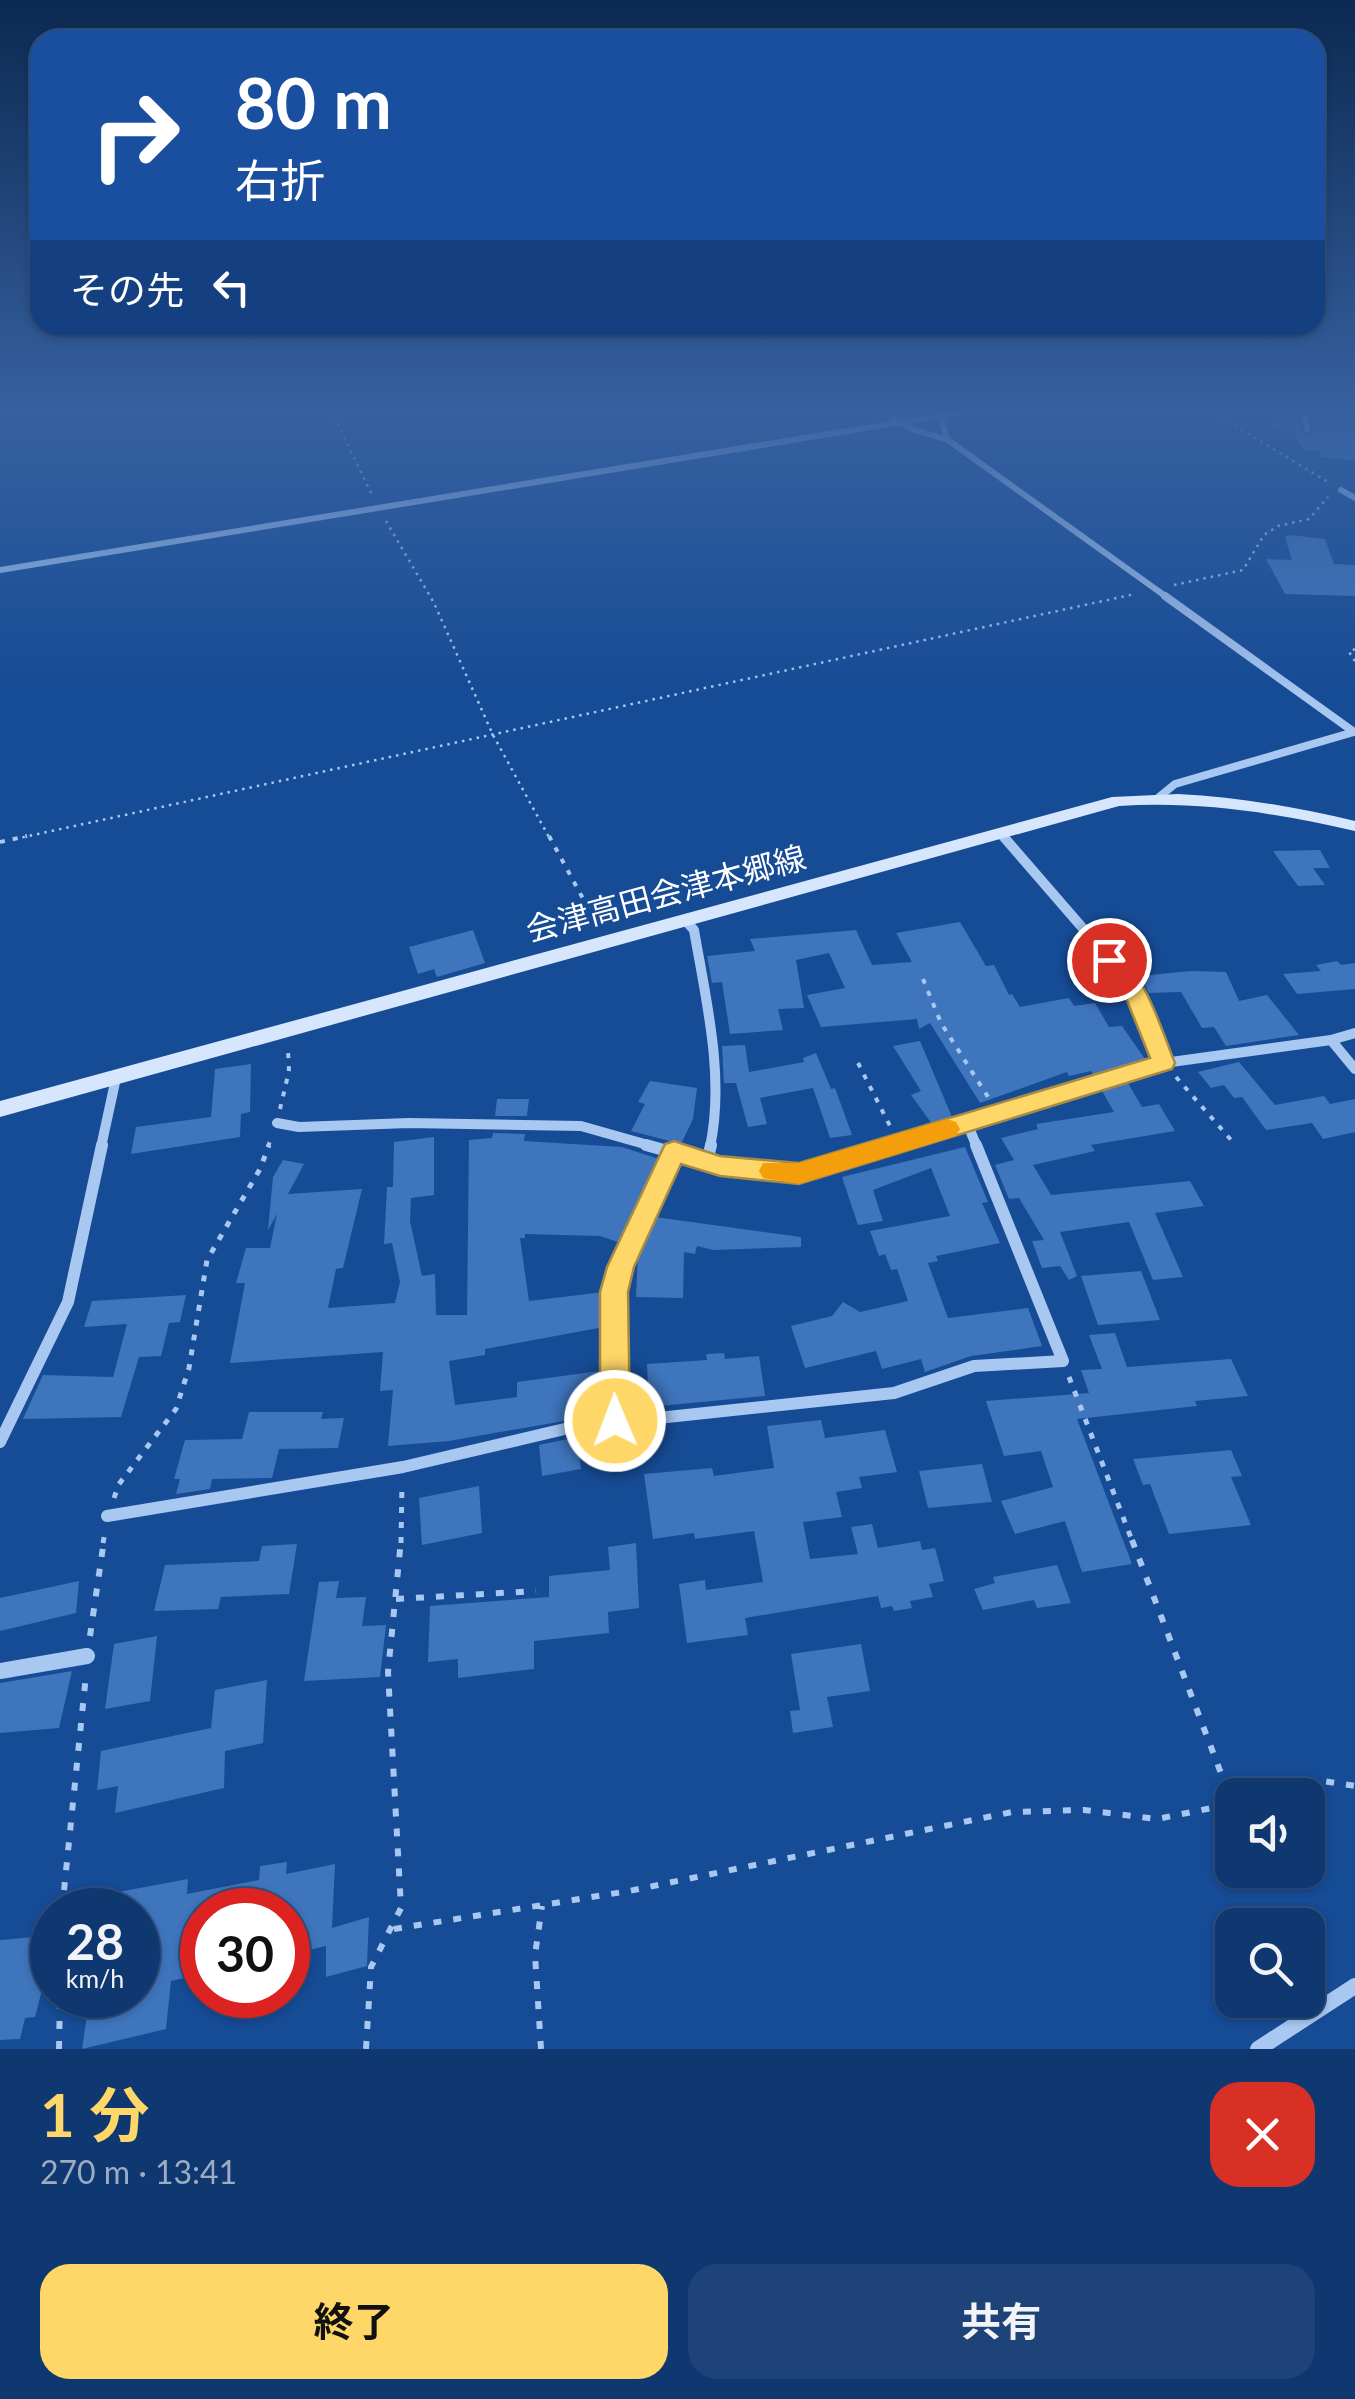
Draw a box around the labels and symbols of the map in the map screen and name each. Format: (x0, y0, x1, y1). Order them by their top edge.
street label: 会津高田会津本郷線 (521, 836, 810, 949)
pin (1067, 918, 1152, 1003)
position arrow (563, 1369, 667, 1473)
speed limit sign: 30 (180, 1888, 310, 2018)

